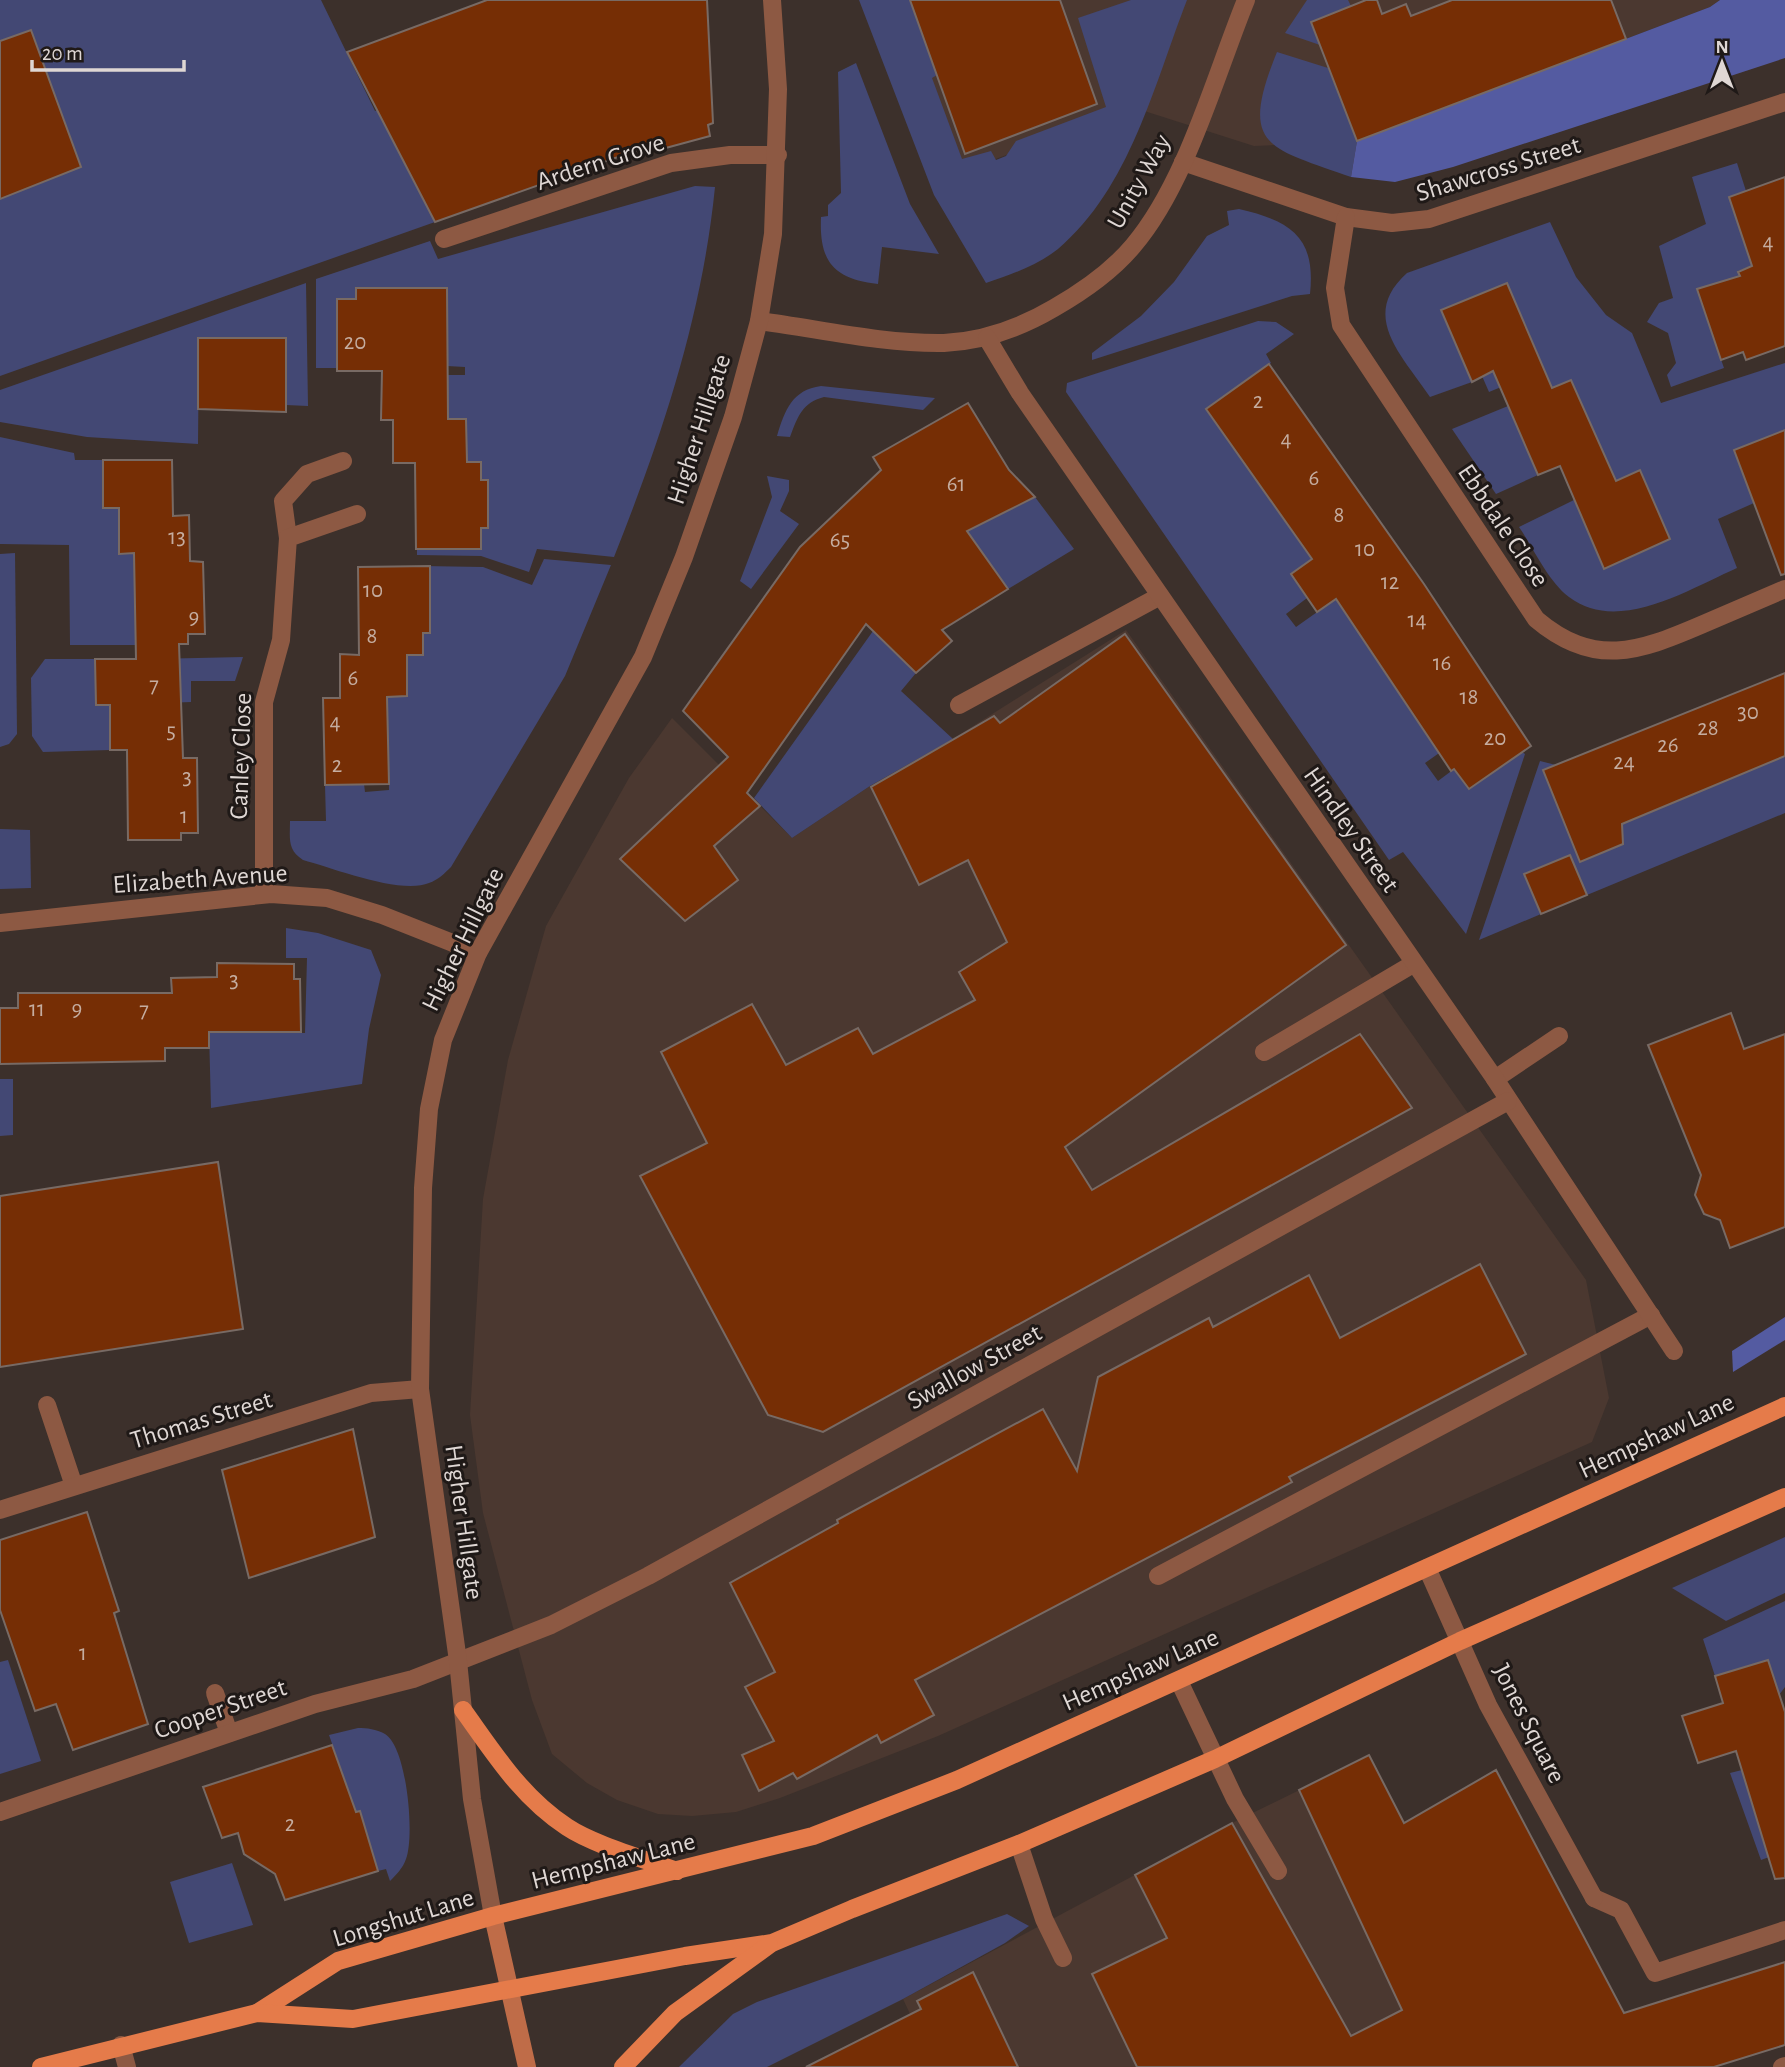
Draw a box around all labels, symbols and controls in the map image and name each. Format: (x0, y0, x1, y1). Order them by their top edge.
scale bar (32, 28, 184, 72)
north arrow (1687, 28, 1757, 98)
text: N (1715, 38, 1729, 57)
text: 20 m (42, 43, 83, 64)
street label: Ardern Grove (533, 129, 668, 195)
street label: Unity Way (1102, 130, 1175, 233)
street label: Shawcross Street (1413, 132, 1583, 206)
house number: 4 (1762, 231, 1774, 254)
house number: 20 (344, 331, 366, 354)
street label: Higher Hillgate (662, 351, 735, 508)
house number: 2 (1253, 390, 1263, 413)
house number: 4 (1280, 428, 1292, 451)
street label: Ebbdale Close (1453, 460, 1554, 592)
house number: 6 (1309, 467, 1319, 490)
house number: 61 (947, 473, 965, 496)
house number: 8 (1334, 504, 1344, 527)
house number: 13 (168, 526, 186, 549)
house number: 65 (830, 529, 850, 552)
house number: 10 (1355, 538, 1375, 561)
house number: 12 (1381, 571, 1399, 594)
house number: 10 (363, 579, 383, 602)
house number: 9 (189, 606, 199, 629)
house number: 14 (1408, 609, 1426, 632)
house number: 8 (367, 625, 377, 648)
house number: 16 (1433, 652, 1451, 675)
house number: 6 (348, 667, 358, 690)
house number: 7 (149, 674, 159, 697)
house number: 18 (1460, 686, 1478, 709)
street label: Canley Close (226, 692, 256, 820)
house number: 30 (1737, 701, 1759, 724)
house number: 4 (329, 711, 341, 734)
house number: 28 (1697, 717, 1719, 740)
house number: 5 (166, 720, 176, 743)
house number: 20 (1484, 727, 1506, 750)
house number: 26 (1657, 734, 1679, 757)
house number: 24 (1613, 751, 1635, 774)
house number: 2 (332, 754, 342, 777)
street label: Hindley Street (1299, 762, 1404, 897)
house number: 3 (182, 766, 192, 789)
house number: 1 (180, 805, 188, 828)
street label: Elizabeth Avenue (112, 860, 288, 898)
street label: Higher Hillgate (417, 864, 509, 1015)
house number: 3 (229, 969, 239, 992)
house number: 11 (29, 998, 45, 1021)
house number: 9 (72, 998, 82, 1021)
house number: 7 (139, 999, 149, 1022)
street label: Swallow Street (903, 1319, 1046, 1414)
street label: Thomas Street (127, 1386, 275, 1454)
street label: Hempshaw Lane (1575, 1389, 1738, 1483)
street label: Higher Hillgate (440, 1443, 488, 1601)
street label: Hempshaw Lane (1058, 1624, 1222, 1716)
house number: 1 (79, 1642, 87, 1665)
street label: Jones Square (1488, 1660, 1570, 1787)
street label: Cooper Street (151, 1674, 290, 1744)
house number: 2 (285, 1813, 295, 1836)
street label: Hempshaw Lane (529, 1828, 698, 1894)
street label: Longshut Lane (330, 1884, 477, 1952)

